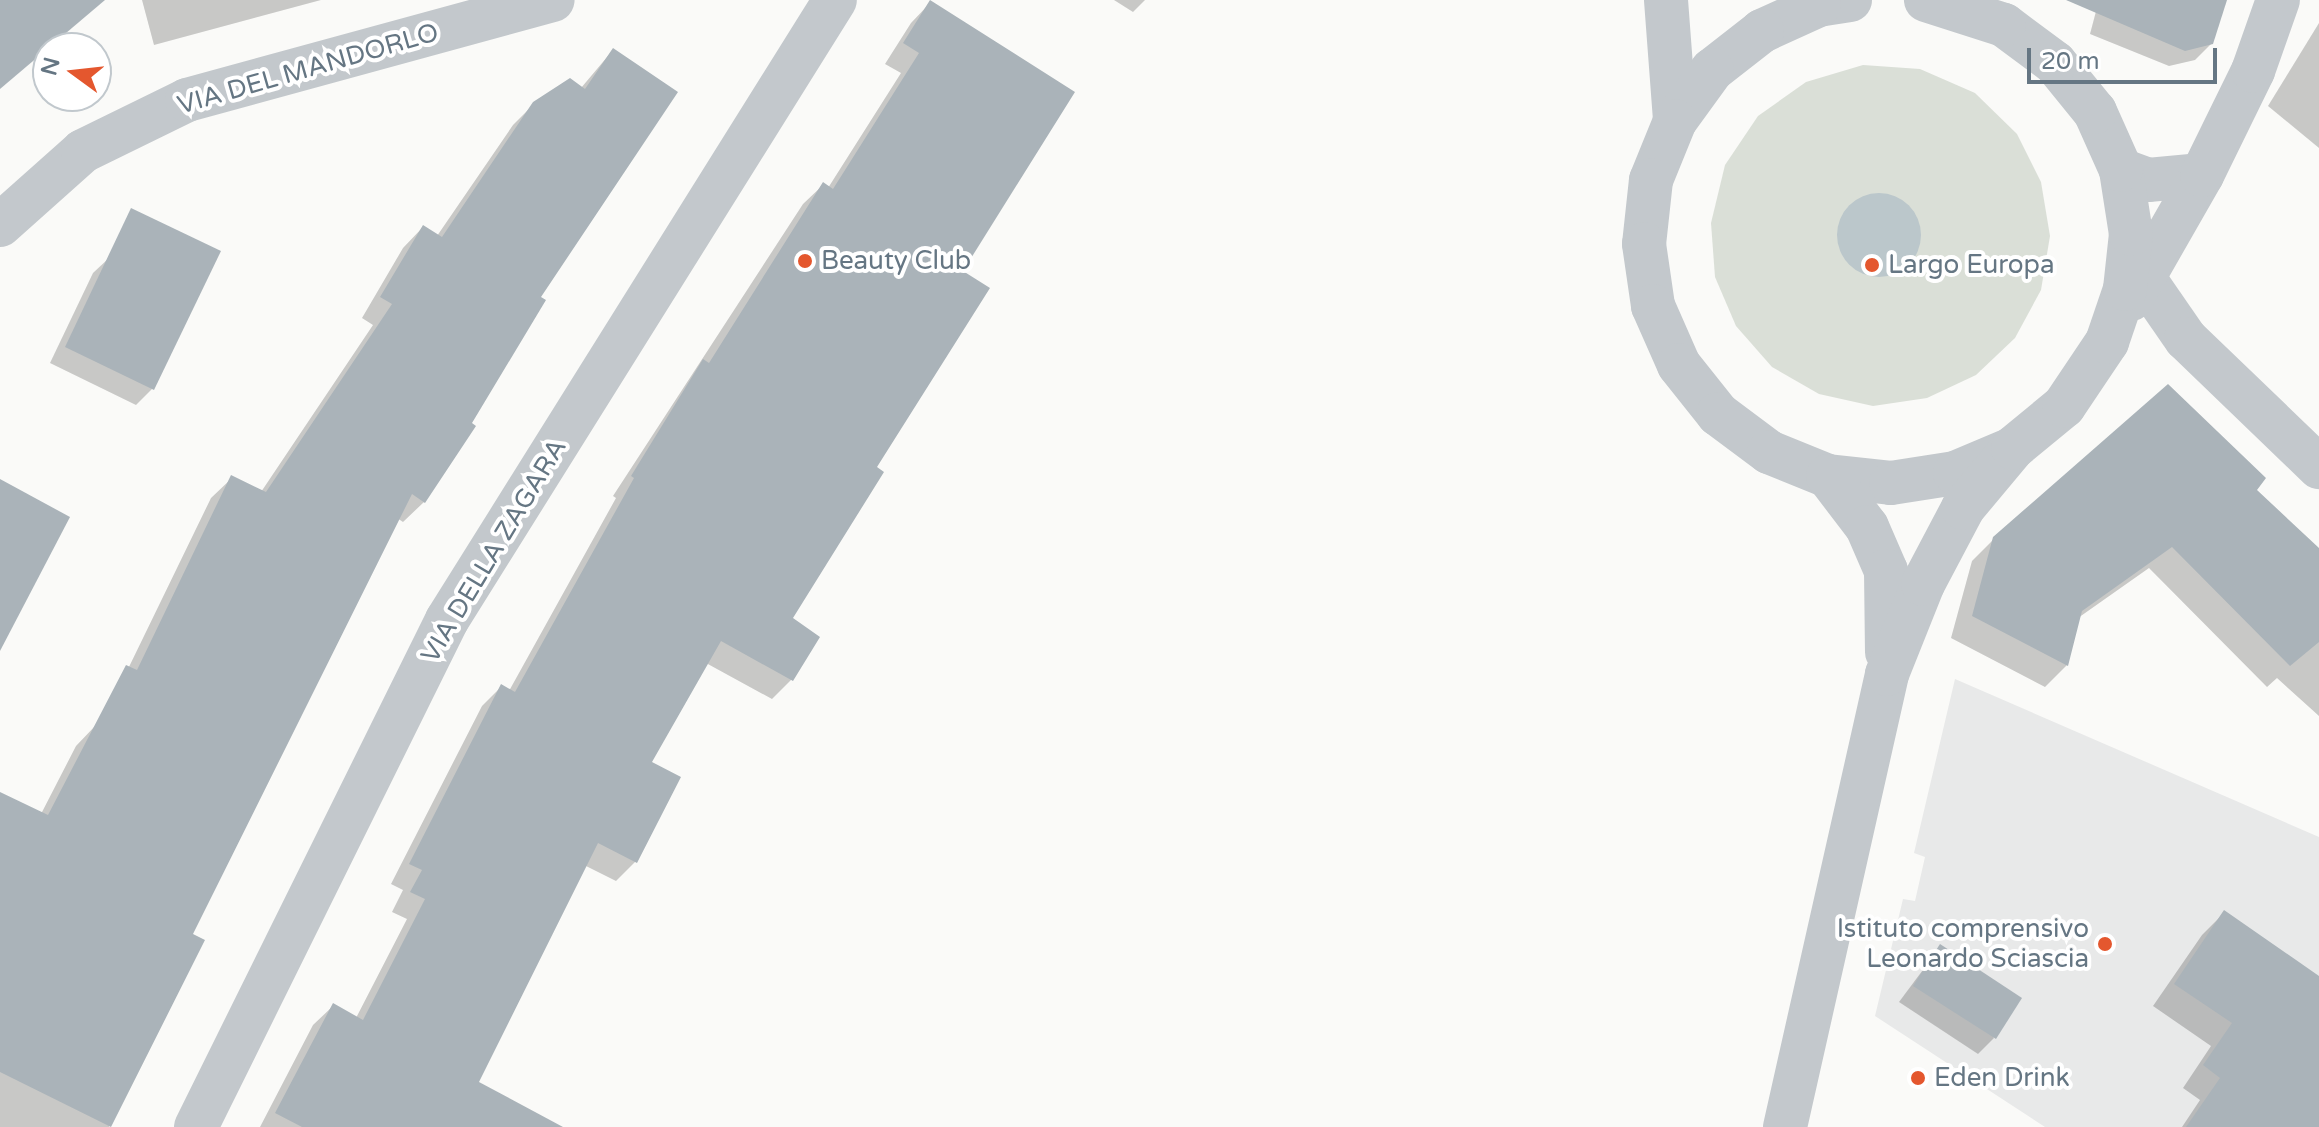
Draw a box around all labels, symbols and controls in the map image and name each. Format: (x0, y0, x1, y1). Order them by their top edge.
street label: VIA DEL MANDORLO (174, 17, 442, 121)
north arrow (32, 32, 112, 112)
scale bar (2031, 32, 2221, 82)
text: 20 m (2041, 47, 2099, 76)
text: N (36, 54, 66, 78)
place label: Beauty Club (821, 245, 971, 277)
place label: Largo Europa (1888, 249, 2055, 281)
marker: Beauty Club (796, 252, 814, 270)
marker: Largo Europa (1863, 256, 1881, 274)
street label: VIA DELLA ZAGARA (415, 433, 573, 669)
place label: Istituto comprensivo Leonardo Sciascia (1837, 913, 2089, 974)
marker: Istituto comprensivo Leonardo Sciascia (2096, 935, 2114, 953)
place label: Eden Drink (1934, 1062, 2070, 1094)
marker: Eden Drink (1909, 1069, 1927, 1087)

